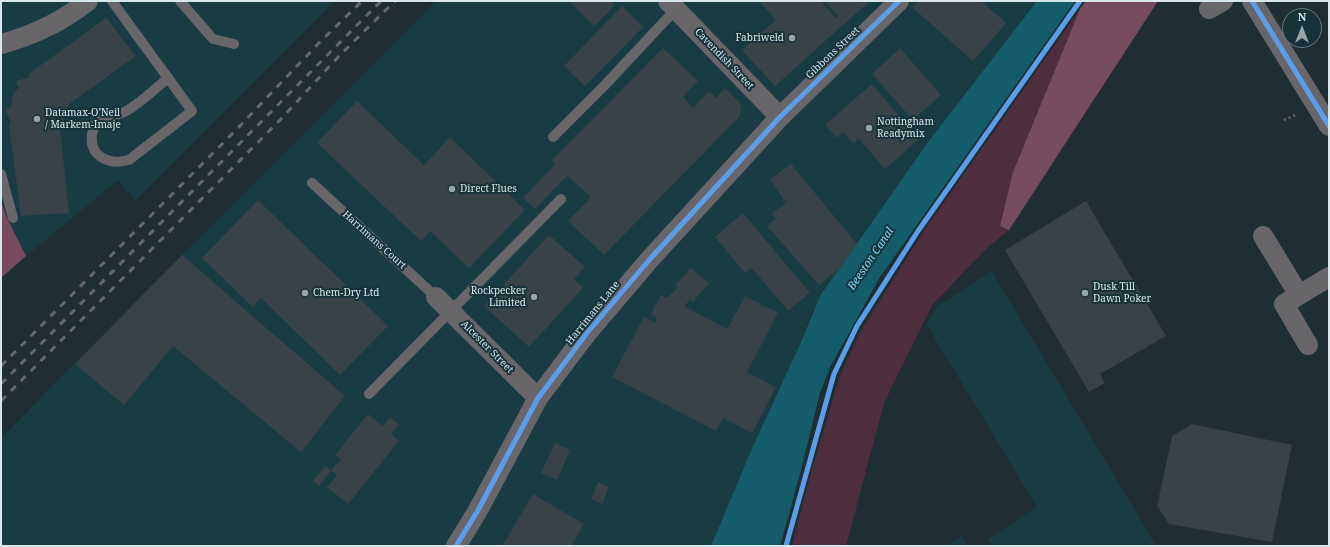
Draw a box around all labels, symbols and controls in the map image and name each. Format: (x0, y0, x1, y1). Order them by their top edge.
north arrow (1282, 8, 1322, 48)
text: N (1298, 9, 1306, 24)
street label: Gibbons Street (804, 24, 862, 82)
street label: Cavendish Street (692, 26, 756, 92)
place label: Fabriweld (736, 32, 784, 44)
marker: Fabriweld (787, 33, 797, 43)
place label: Datamax-O’Neil / Markem-Imaje (45, 107, 121, 130)
marker: Datamax-O’Neil / Markem-Imaje (32, 114, 42, 124)
place label: Nottingham Readymix (877, 116, 934, 140)
marker: Nottingham Readymix (864, 123, 874, 133)
place label: Direct Flues (460, 183, 517, 195)
marker: Direct Flues (447, 184, 457, 194)
street label: Harrimans Court (340, 208, 408, 272)
water label: Beeston Canal (845, 225, 897, 293)
street label: Harrimans Lane (564, 279, 622, 347)
place label: Dusk Till Dawn Poker (1093, 281, 1151, 304)
place label: Rockpecker Limited (471, 285, 526, 308)
place label: Chem-Dry Ltd (313, 287, 380, 299)
marker: Chem-Dry Ltd (300, 288, 310, 298)
marker: Dusk Till Dawn Poker (1080, 288, 1090, 298)
marker: Rockpecker Limited (529, 292, 539, 302)
street label: Alcester Street (458, 318, 516, 376)

